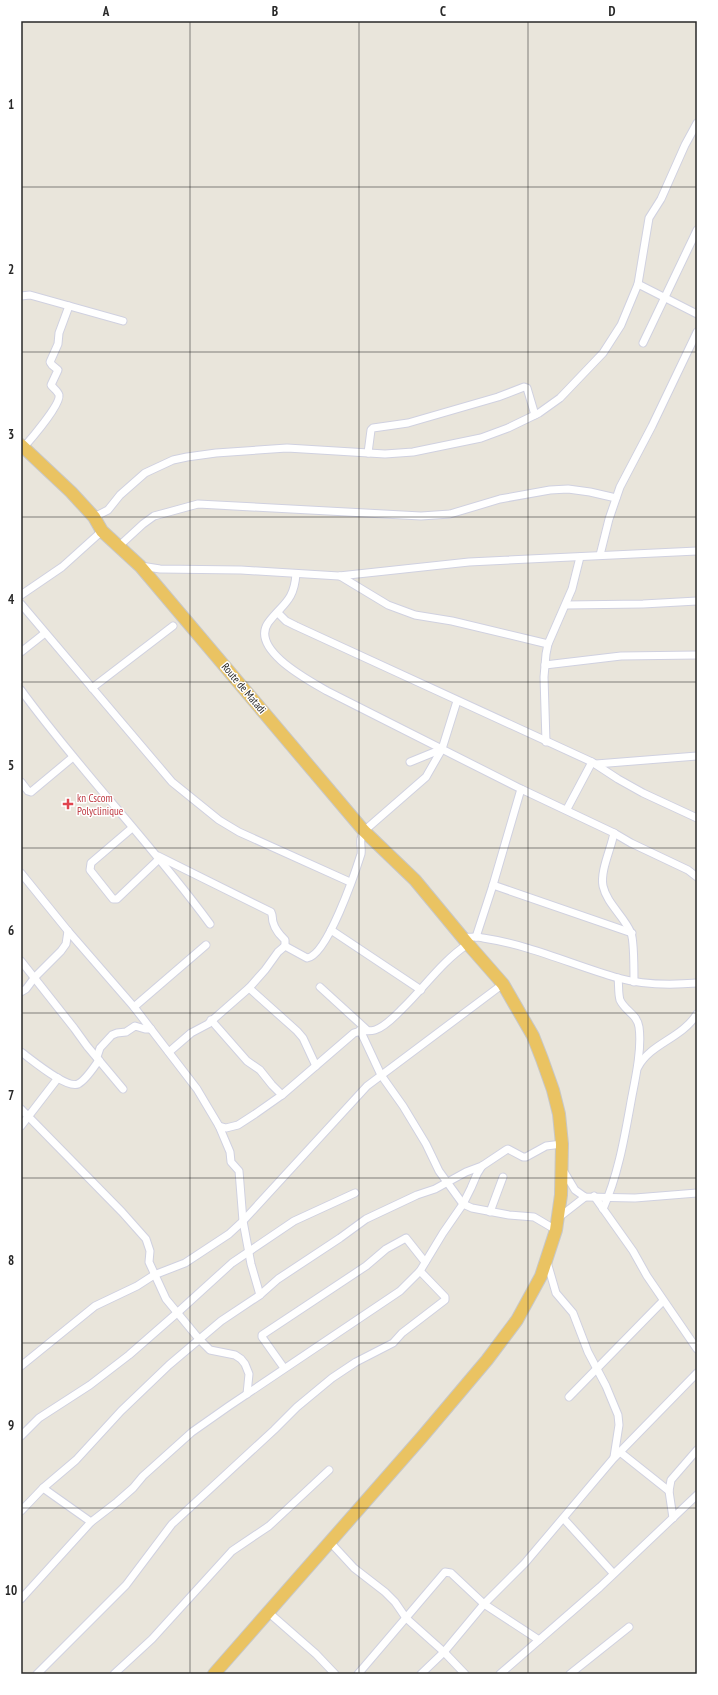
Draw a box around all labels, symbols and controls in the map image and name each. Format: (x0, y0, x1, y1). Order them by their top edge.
text: A (102, 3, 110, 20)
text: B (272, 3, 278, 20)
text: C (440, 3, 446, 20)
text: D (609, 3, 616, 20)
text: 1 (8, 96, 14, 113)
text: 2 (8, 261, 14, 278)
text: 3 (8, 426, 14, 443)
text: 4 (8, 591, 15, 608)
street label: Route de Matadi (219, 660, 269, 716)
text: 5 (8, 757, 14, 774)
place label: kn Cscom Polyclinique (77, 791, 124, 818)
marker: kn Cscom Polyclinique (62, 798, 74, 810)
text: 6 (8, 922, 14, 939)
text: 7 (8, 1087, 14, 1104)
text: 8 (8, 1252, 14, 1269)
text: 9 (8, 1417, 14, 1434)
text: 10 (5, 1582, 17, 1599)

